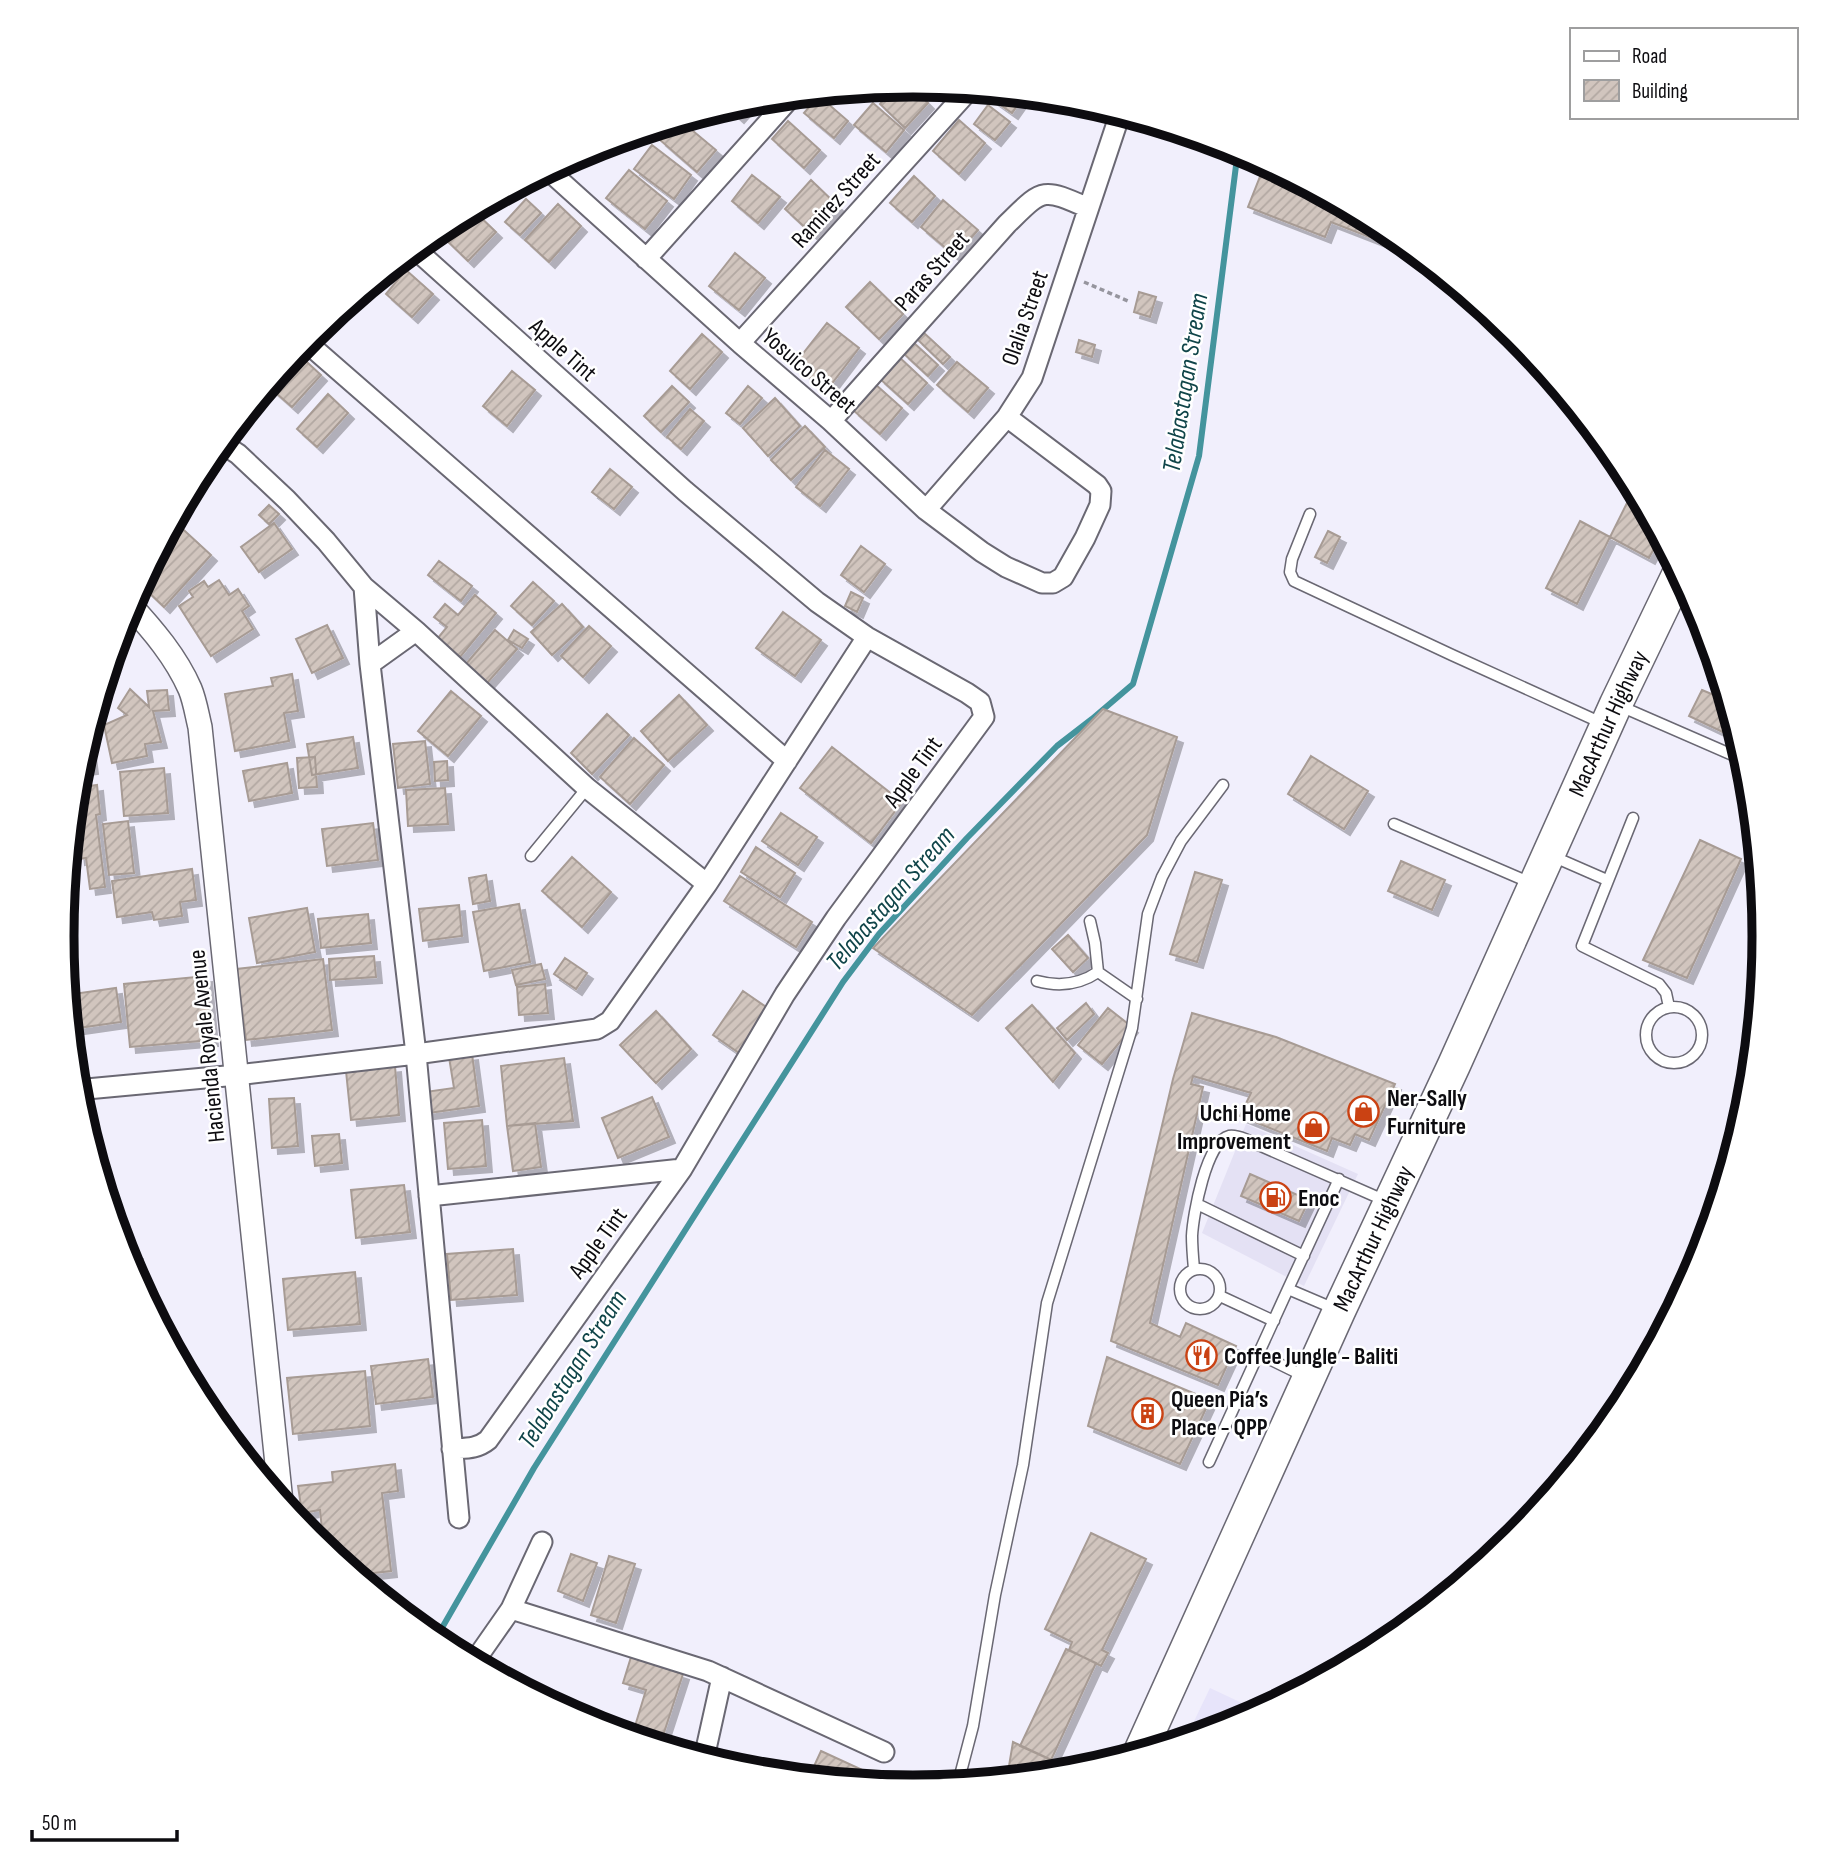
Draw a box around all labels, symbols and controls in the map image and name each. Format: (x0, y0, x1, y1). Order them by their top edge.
legend (1570, 28, 1797, 119)
text: Road (1632, 44, 1667, 69)
text: Building (1632, 79, 1688, 104)
street label: Ramirez Street (785, 146, 887, 254)
street label: Paras Street (888, 225, 976, 317)
street label: Olalia Street (995, 267, 1055, 369)
water label: Telabastagan Stream (1157, 291, 1215, 475)
street label: Apple Tint (523, 312, 603, 388)
street label: Yosuico Street (756, 322, 862, 420)
street label: MacArthur Highway (1562, 646, 1654, 801)
street label: Apple Tint (877, 731, 948, 814)
water label: Telabastagan Stream (820, 821, 962, 977)
street label: Hacienda Royale Avenue (182, 948, 232, 1144)
place label: Ner-Sally Furniture (1387, 1084, 1467, 1141)
shop icon: Ner-Sally Furniture (1347, 1095, 1381, 1129)
place label: Uchi Home Improvement (1177, 1099, 1291, 1156)
shop icon: Uchi Home Improvement (1297, 1110, 1331, 1144)
street label: MacArthur Highway (1326, 1161, 1419, 1316)
fuel station icon: Enoc (1258, 1181, 1292, 1215)
place label: Enoc (1298, 1184, 1340, 1213)
street label: Apple Tint (562, 1202, 633, 1285)
water label: Telabastagan Stream (512, 1285, 634, 1455)
restaurant icon: Coffee Jungle - Baliti (1184, 1339, 1218, 1373)
place label: Coffee Jungle - Baliti (1224, 1342, 1398, 1371)
place label: Queen Pia’s Place - QPP (1171, 1385, 1268, 1442)
building icon: Queen Pia’s Place - QPP (1131, 1396, 1165, 1430)
scale bar (32, 1798, 177, 1842)
text: 50 m (42, 1811, 77, 1836)

